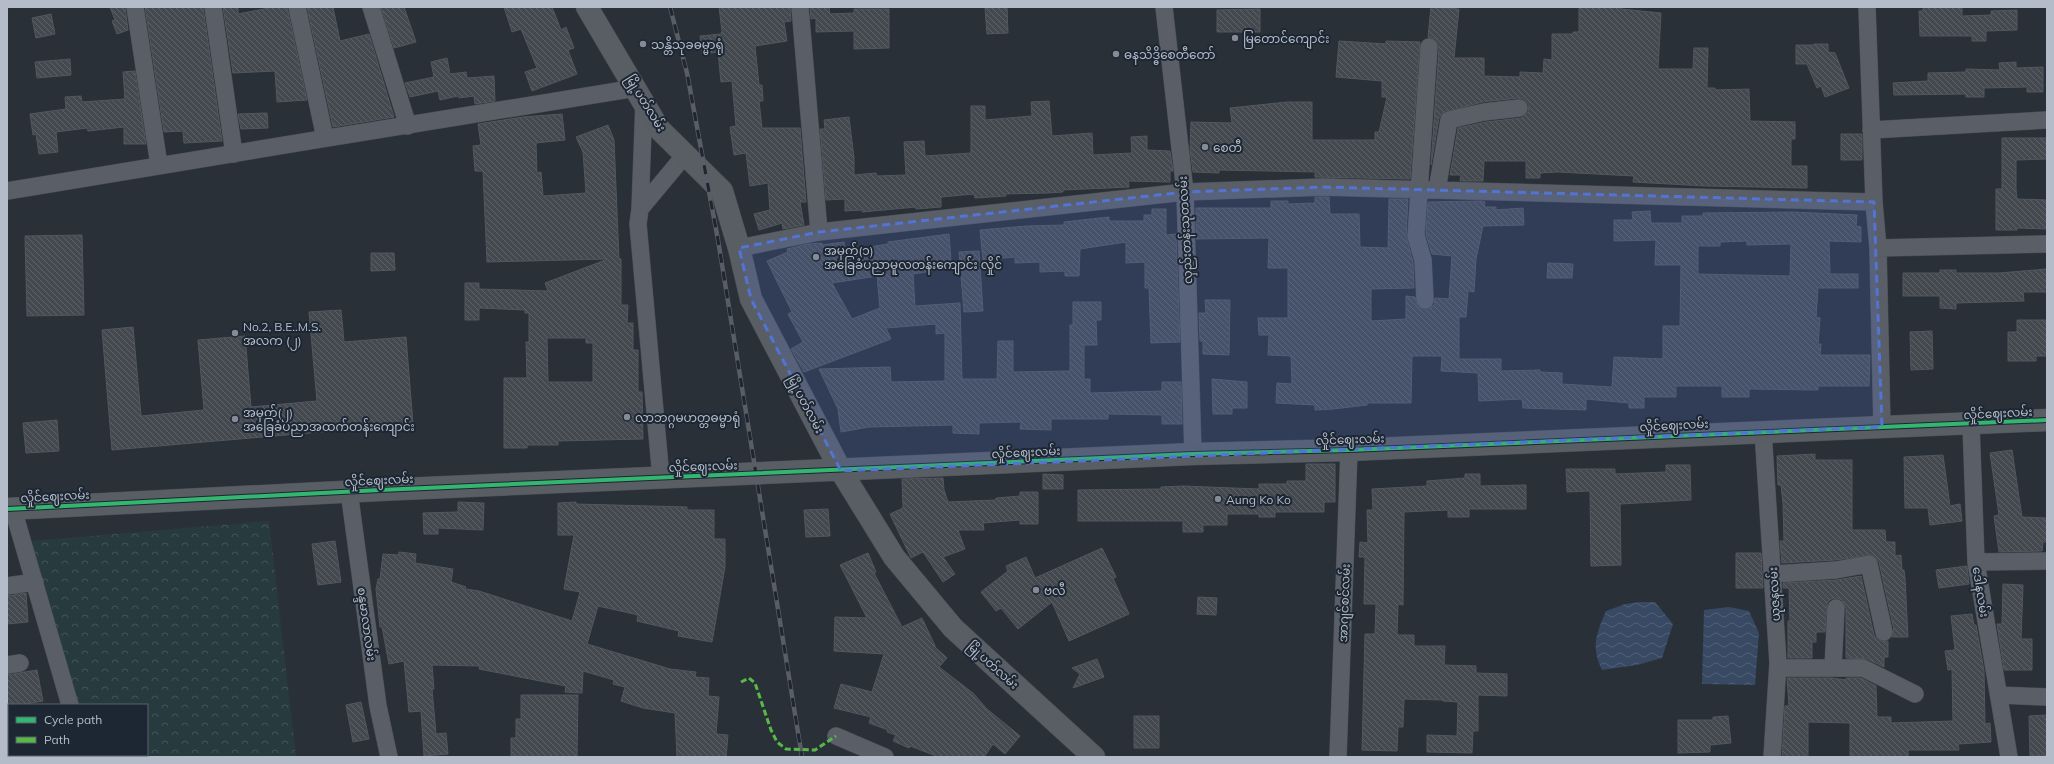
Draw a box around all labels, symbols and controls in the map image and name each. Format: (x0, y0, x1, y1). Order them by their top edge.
place label: မြတောင်ကျောင်း (1243, 30, 1329, 49)
marker: မြတောင်ကျောင်း (1230, 33, 1240, 43)
place label: သန္တိသုခဓမ္မာရုံ (651, 36, 724, 55)
marker: သန္တိသုခဓမ္မာရုံ (638, 39, 648, 49)
place label: ဓနသိဒ္ဓိစေတီတော် (1124, 46, 1216, 65)
marker: ဓနသိဒ္ဓိစေတီတော် (1111, 49, 1121, 59)
street label: မြို့ပတ်လမ်း (620, 71, 670, 136)
place label: စေတီ (1213, 139, 1242, 155)
marker: စေတီ (1200, 142, 1210, 152)
street label: လှည်းတန်းသုတလမ်း (1174, 175, 1198, 284)
place label: အမှတ်(၁) အခြေခံပညာမူလတန်းကျောင်း လှိုင် (824, 242, 1002, 275)
marker: အမှတ်(၁) အခြေခံပညာမူလတန်းကျောင်း လှိုင် (811, 252, 821, 262)
place label: No.2, B.E..M.S. အလက (၂) (243, 319, 321, 351)
marker: No.2, B.E..M.S. အလက (၂) (230, 328, 240, 338)
street label: မြို့ပတ်လမ်း (782, 372, 828, 437)
street label: လှိုင်ဈေးလမ်း (1963, 403, 2033, 425)
place label: အမှတ်(၂) အခြေခံပညာအထက်တန်းကျောင်း (243, 404, 415, 437)
place label: လာဘဂ္ဂမဟတ္တဓမ္မာရုံ (635, 410, 740, 429)
marker: လာဘဂ္ဂမဟတ္တဓမ္မာရုံ (622, 412, 632, 422)
marker: အမှတ်(၂) အခြေခံပညာအထက်တန်းကျောင်း (230, 414, 240, 424)
street label: လှိုင်ဈေးလမ်း (1639, 415, 1709, 437)
street label: လှိုင်ဈေးလမ်း (1315, 429, 1385, 451)
street label: လှိုင်ဈေးလမ်း (991, 442, 1061, 464)
street label: လှိုင်ဈေးလမ်း (668, 456, 738, 478)
street label: လှိုင်ဈေးလမ်း (344, 470, 414, 492)
street label: လှိုင်ဈေးလမ်း (20, 486, 90, 508)
place label: Aung Ko Ko (1226, 492, 1291, 507)
marker: Aung Ko Ko (1213, 494, 1223, 504)
street label: အာဂျင်စင်လမ်း (1334, 563, 1356, 643)
street label: ယုဇနလမ်း (1764, 566, 1786, 622)
street label: ဒေါနလမ်း (1967, 566, 1993, 619)
place label: ဗလီ (1044, 582, 1066, 598)
marker: ဗလီ (1031, 585, 1041, 595)
street label: စန္ဒမာလာလမ်း (351, 586, 381, 662)
street label: မြို့ပတ်လမ်း (962, 637, 1022, 694)
legend (8, 704, 148, 756)
text: Cycle path (44, 712, 102, 727)
text: Path (44, 732, 70, 747)

